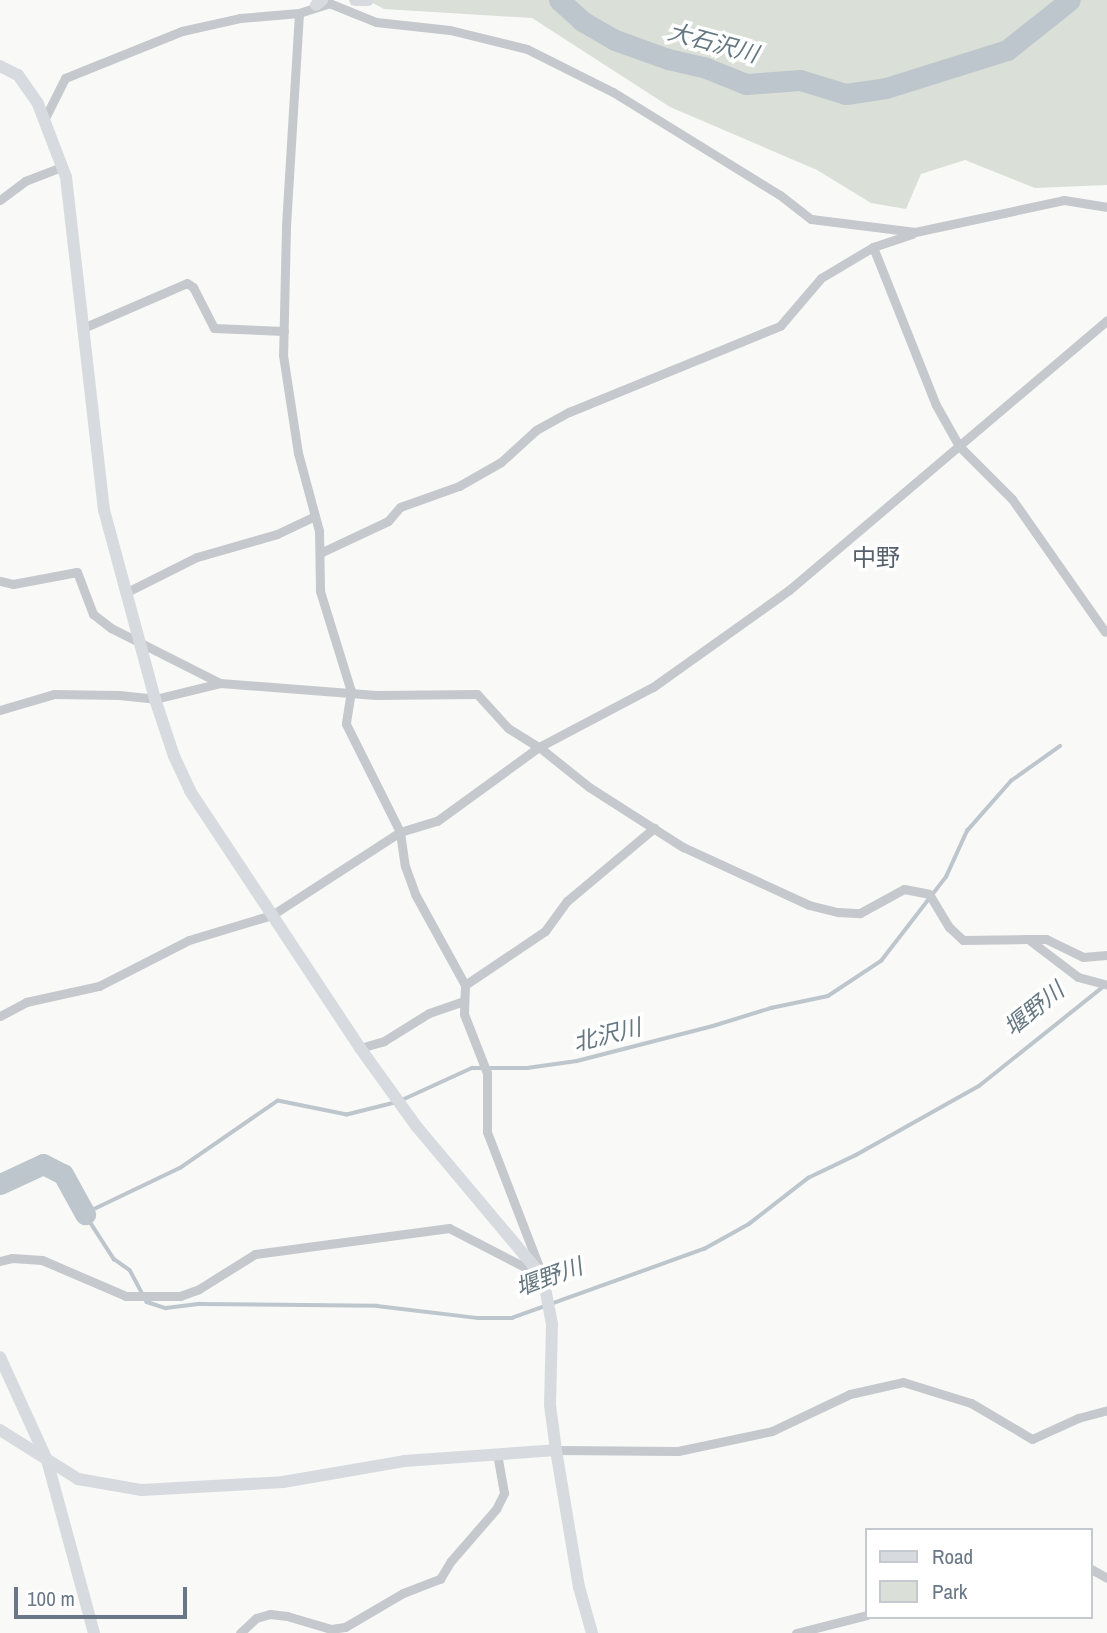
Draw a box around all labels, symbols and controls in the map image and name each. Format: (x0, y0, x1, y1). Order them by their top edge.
water label: 大石沢川 (665, 18, 761, 68)
district label: 中野 (852, 544, 900, 572)
water label: 堰野川 (999, 977, 1069, 1041)
water label: 北沢川 (570, 1013, 644, 1057)
water label: 堰野川 (512, 1252, 586, 1302)
legend (866, 1528, 1093, 1619)
text: Road (932, 1542, 973, 1571)
scale bar (18, 1574, 191, 1618)
text: Park (932, 1577, 967, 1606)
text: 100 m (27, 1584, 75, 1613)

